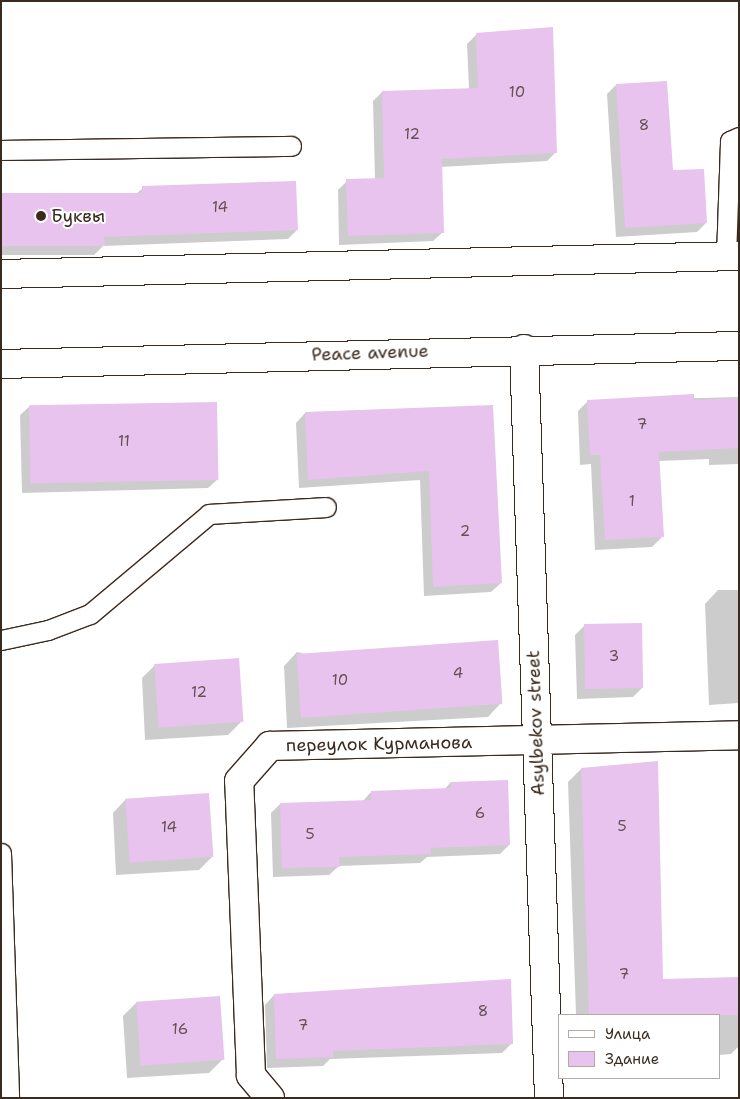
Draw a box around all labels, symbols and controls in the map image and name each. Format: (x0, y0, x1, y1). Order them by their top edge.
house number: 10 (509, 84, 525, 102)
house number: 8 (639, 117, 649, 135)
house number: 12 (404, 126, 420, 144)
house number: 14 (212, 199, 228, 217)
place label: Буквы (51, 205, 105, 227)
marker: Буквы (35, 210, 47, 222)
street label: Peace avenue (311, 340, 429, 366)
house number: 7 (637, 416, 647, 434)
house number: 11 (118, 433, 130, 451)
house number: 1 (629, 493, 635, 511)
house number: 2 (460, 523, 470, 541)
house number: 3 (609, 648, 619, 666)
street label: Asylbekov street (523, 650, 549, 796)
house number: 4 (453, 665, 463, 683)
house number: 10 (332, 672, 348, 690)
house number: 12 (191, 684, 207, 702)
street label: переулок Курманова (286, 732, 472, 756)
house number: 6 (475, 805, 485, 823)
house number: 5 (617, 818, 627, 836)
house number: 14 (161, 819, 177, 837)
house number: 5 (305, 826, 315, 844)
house number: 7 (619, 966, 629, 984)
house number: 8 (478, 1003, 488, 1021)
legend (558, 1014, 720, 1079)
house number: 7 (298, 1017, 308, 1035)
house number: 16 (172, 1021, 188, 1039)
text: Улица (605, 1024, 650, 1044)
text: Здание (605, 1049, 659, 1069)

